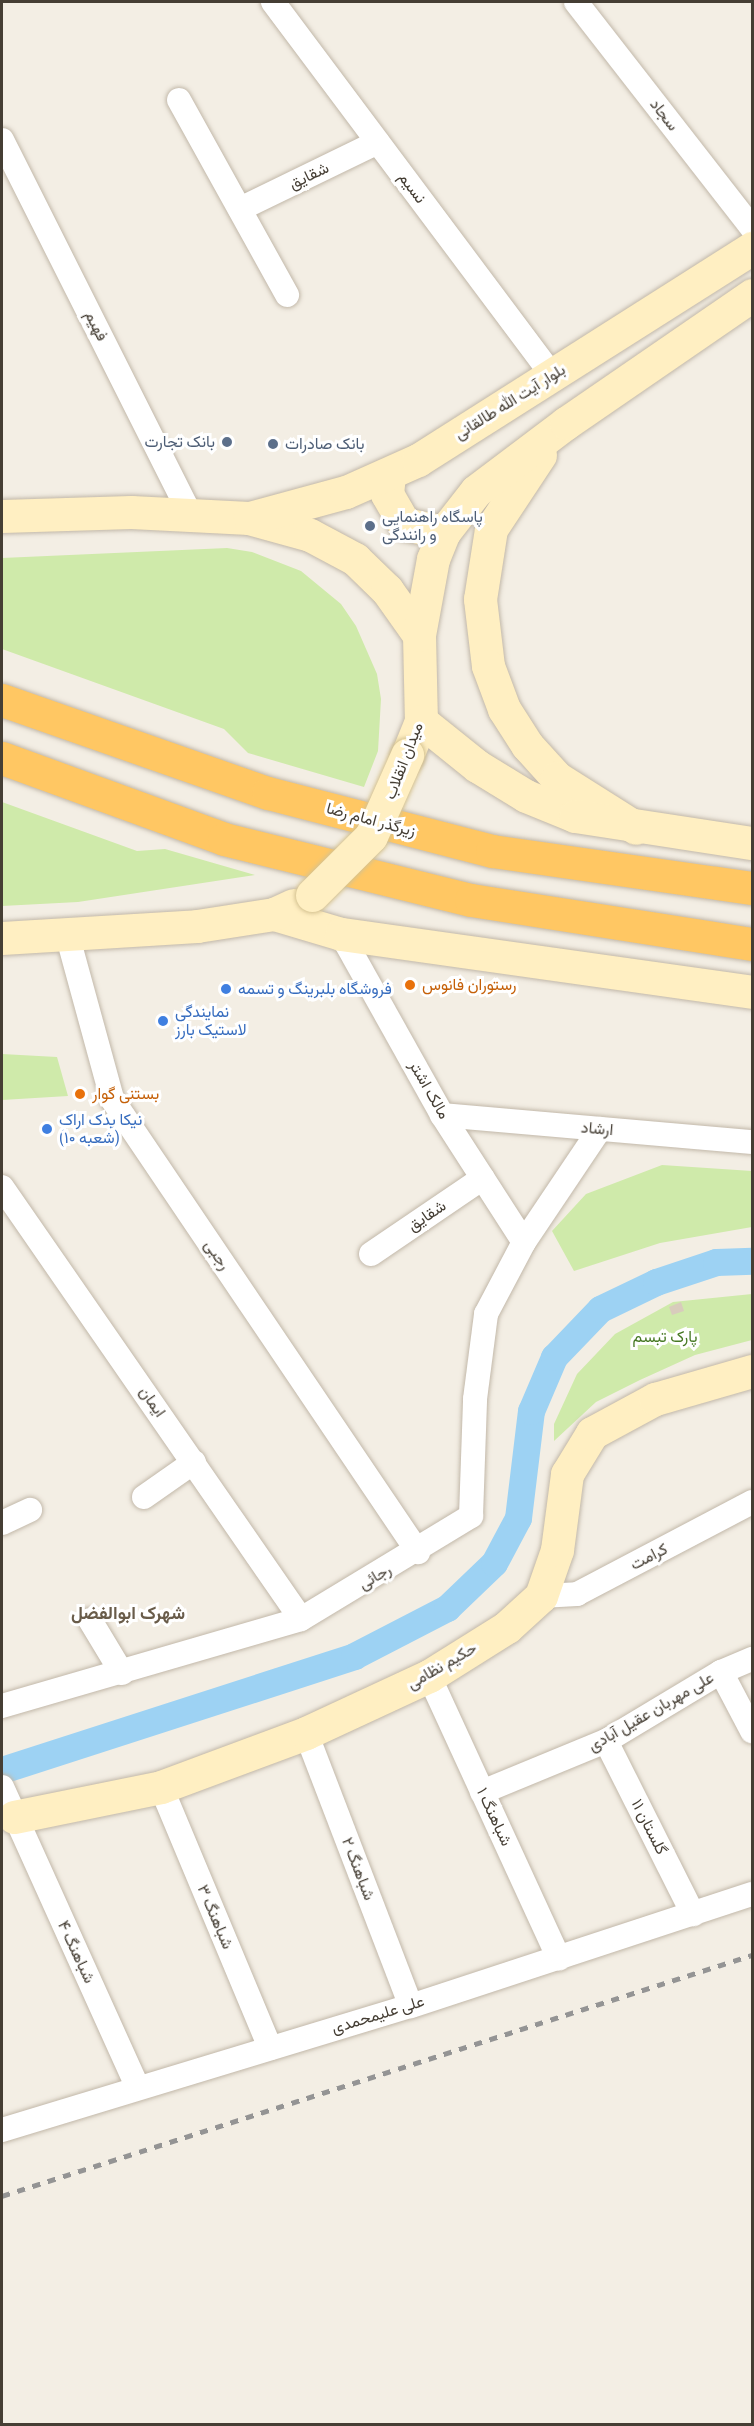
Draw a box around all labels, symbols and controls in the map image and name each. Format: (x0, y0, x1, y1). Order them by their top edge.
street label: سجاد (646, 95, 682, 135)
street label: شقایق (286, 158, 332, 194)
street label: نسیم (394, 169, 430, 207)
street label: فهیم (80, 308, 112, 344)
street label: بلوار آیت الله طالقانی (451, 360, 569, 444)
place label: بانک تجارت (145, 432, 215, 452)
place label: بانک صادرات (285, 434, 365, 454)
marker: بانک تجارت (220, 435, 234, 449)
marker: بانک صادرات (266, 437, 280, 451)
place label: پاسگاه راهنمایی و رانندگی (382, 507, 483, 545)
marker: پاسگاه راهنمایی و رانندگی (363, 519, 377, 533)
street label: میدان انقلاب (381, 720, 427, 802)
street label: زیرگذر امام رضا (324, 799, 418, 841)
place label: رستوران فانوس (422, 975, 516, 995)
marker: رستوران فانوس (403, 978, 417, 992)
place label: فروشگاه بلبرینگ و تسمه (238, 979, 392, 999)
marker: فروشگاه بلبرینگ و تسمه (219, 982, 233, 996)
place label: نمایندگی لاستیک بارز (175, 1002, 247, 1040)
marker: نمایندگی لاستیک بارز (156, 1014, 170, 1028)
street label: مالک اشتر (405, 1057, 453, 1123)
place label: بستنی گوار (92, 1084, 159, 1104)
marker: بستنی گوار (73, 1087, 87, 1101)
place label: نیکا یدک اراک (شعبه ۱۰) (59, 1110, 142, 1148)
street label: ارشاد (580, 1118, 614, 1140)
marker: نیکا یدک اراک (شعبه ۱۰) (40, 1122, 54, 1136)
street label: شقایق (404, 1196, 450, 1236)
street label: رجبی (200, 1236, 234, 1274)
park label: پارک تبسم (633, 1327, 697, 1347)
street label: ایمان (135, 1383, 169, 1421)
street label: کرامت (627, 1540, 671, 1574)
street label: رجائی (355, 1560, 395, 1594)
district label: شهرک ابوالفضل (71, 1602, 185, 1624)
street label: حکیم نظامی (404, 1638, 480, 1694)
street label: علی مهربان عقیل آبادی (585, 1668, 717, 1756)
street label: شباهنگ ۱ (472, 1785, 516, 1849)
street label: گلستان ۱۱ (627, 1796, 671, 1858)
street label: شباهنگ ۲ (337, 1835, 379, 1903)
street label: شباهنگ ۳ (193, 1882, 237, 1952)
street label: شباهنگ ۴ (53, 1918, 99, 1986)
street label: علی علیمحمدی (329, 1992, 427, 2038)

